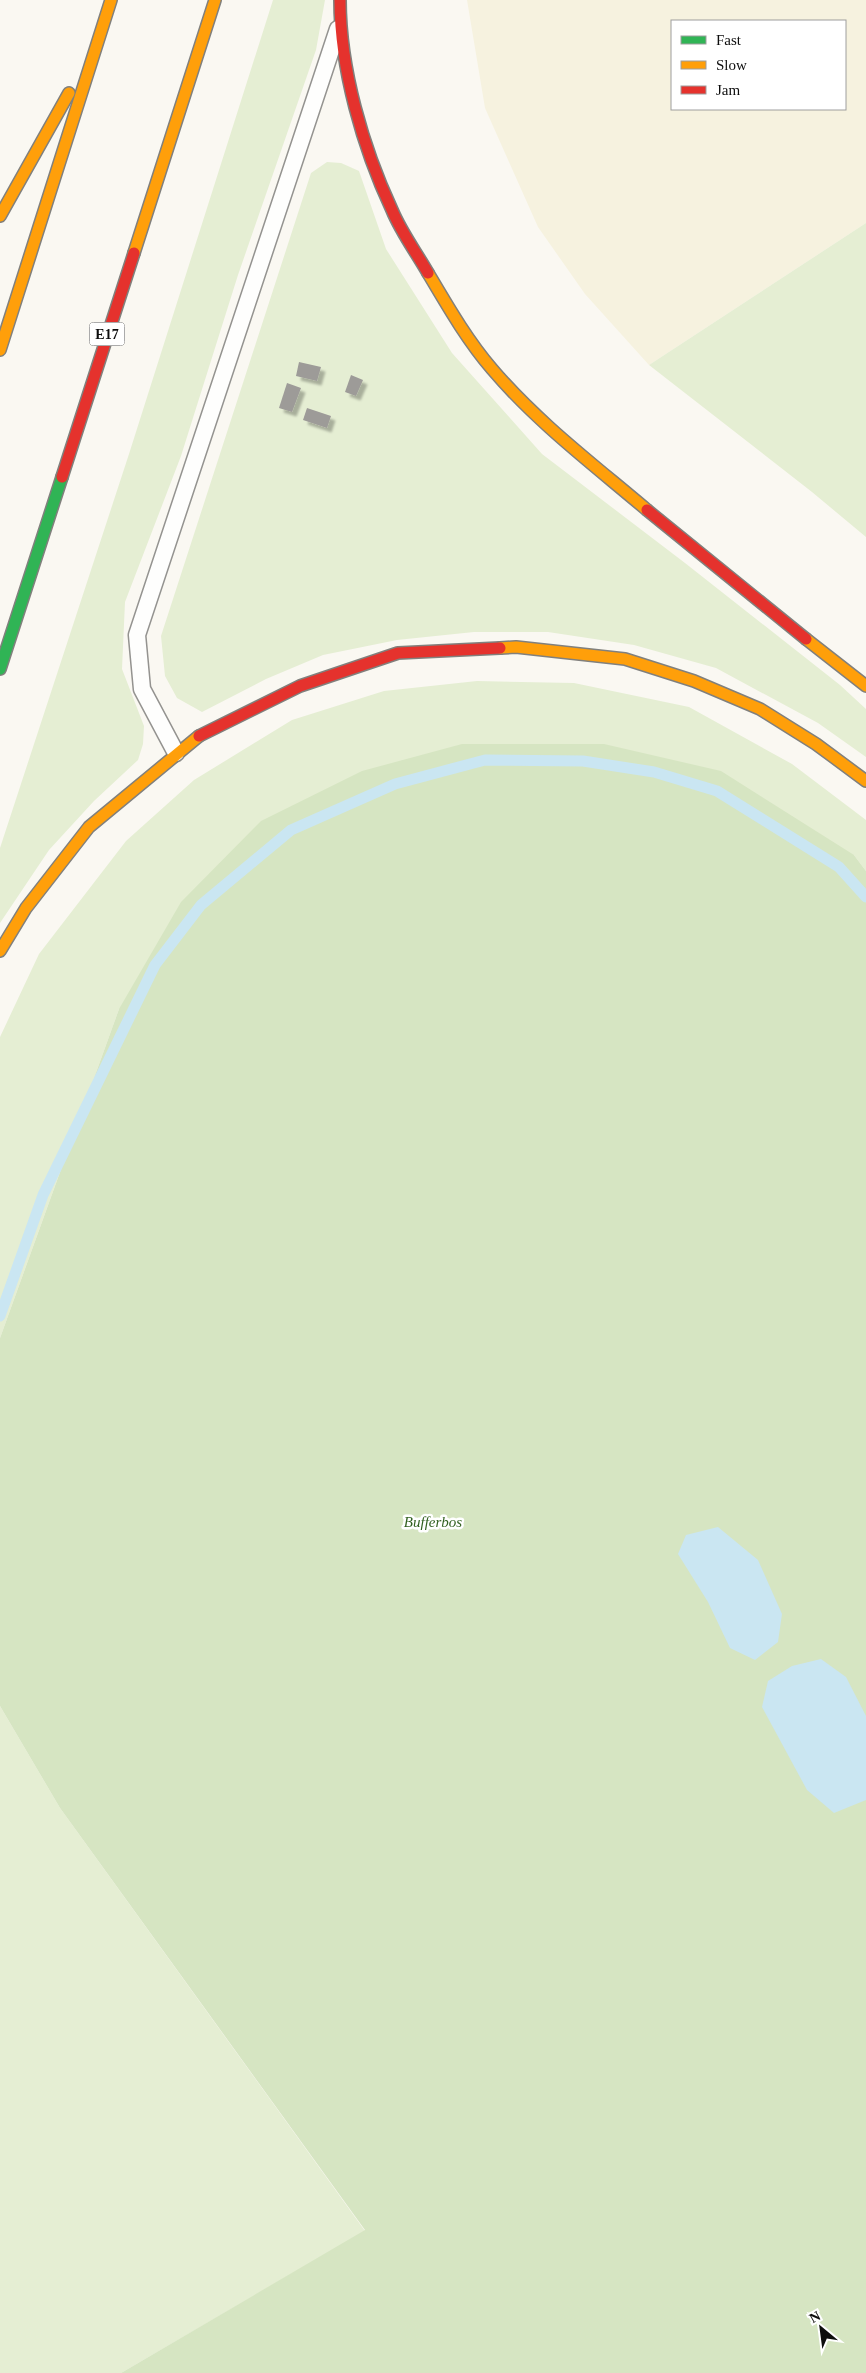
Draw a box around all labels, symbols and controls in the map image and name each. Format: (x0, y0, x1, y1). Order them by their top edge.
legend (671, 20, 846, 110)
text: Fast (716, 32, 742, 48)
text: Slow (716, 57, 747, 73)
text: Jam (716, 82, 740, 98)
road number: E17 (90, 322, 124, 346)
park label: Bufferbos (404, 1514, 462, 1530)
north arrow (796, 2303, 846, 2353)
text: N (807, 2308, 823, 2326)

